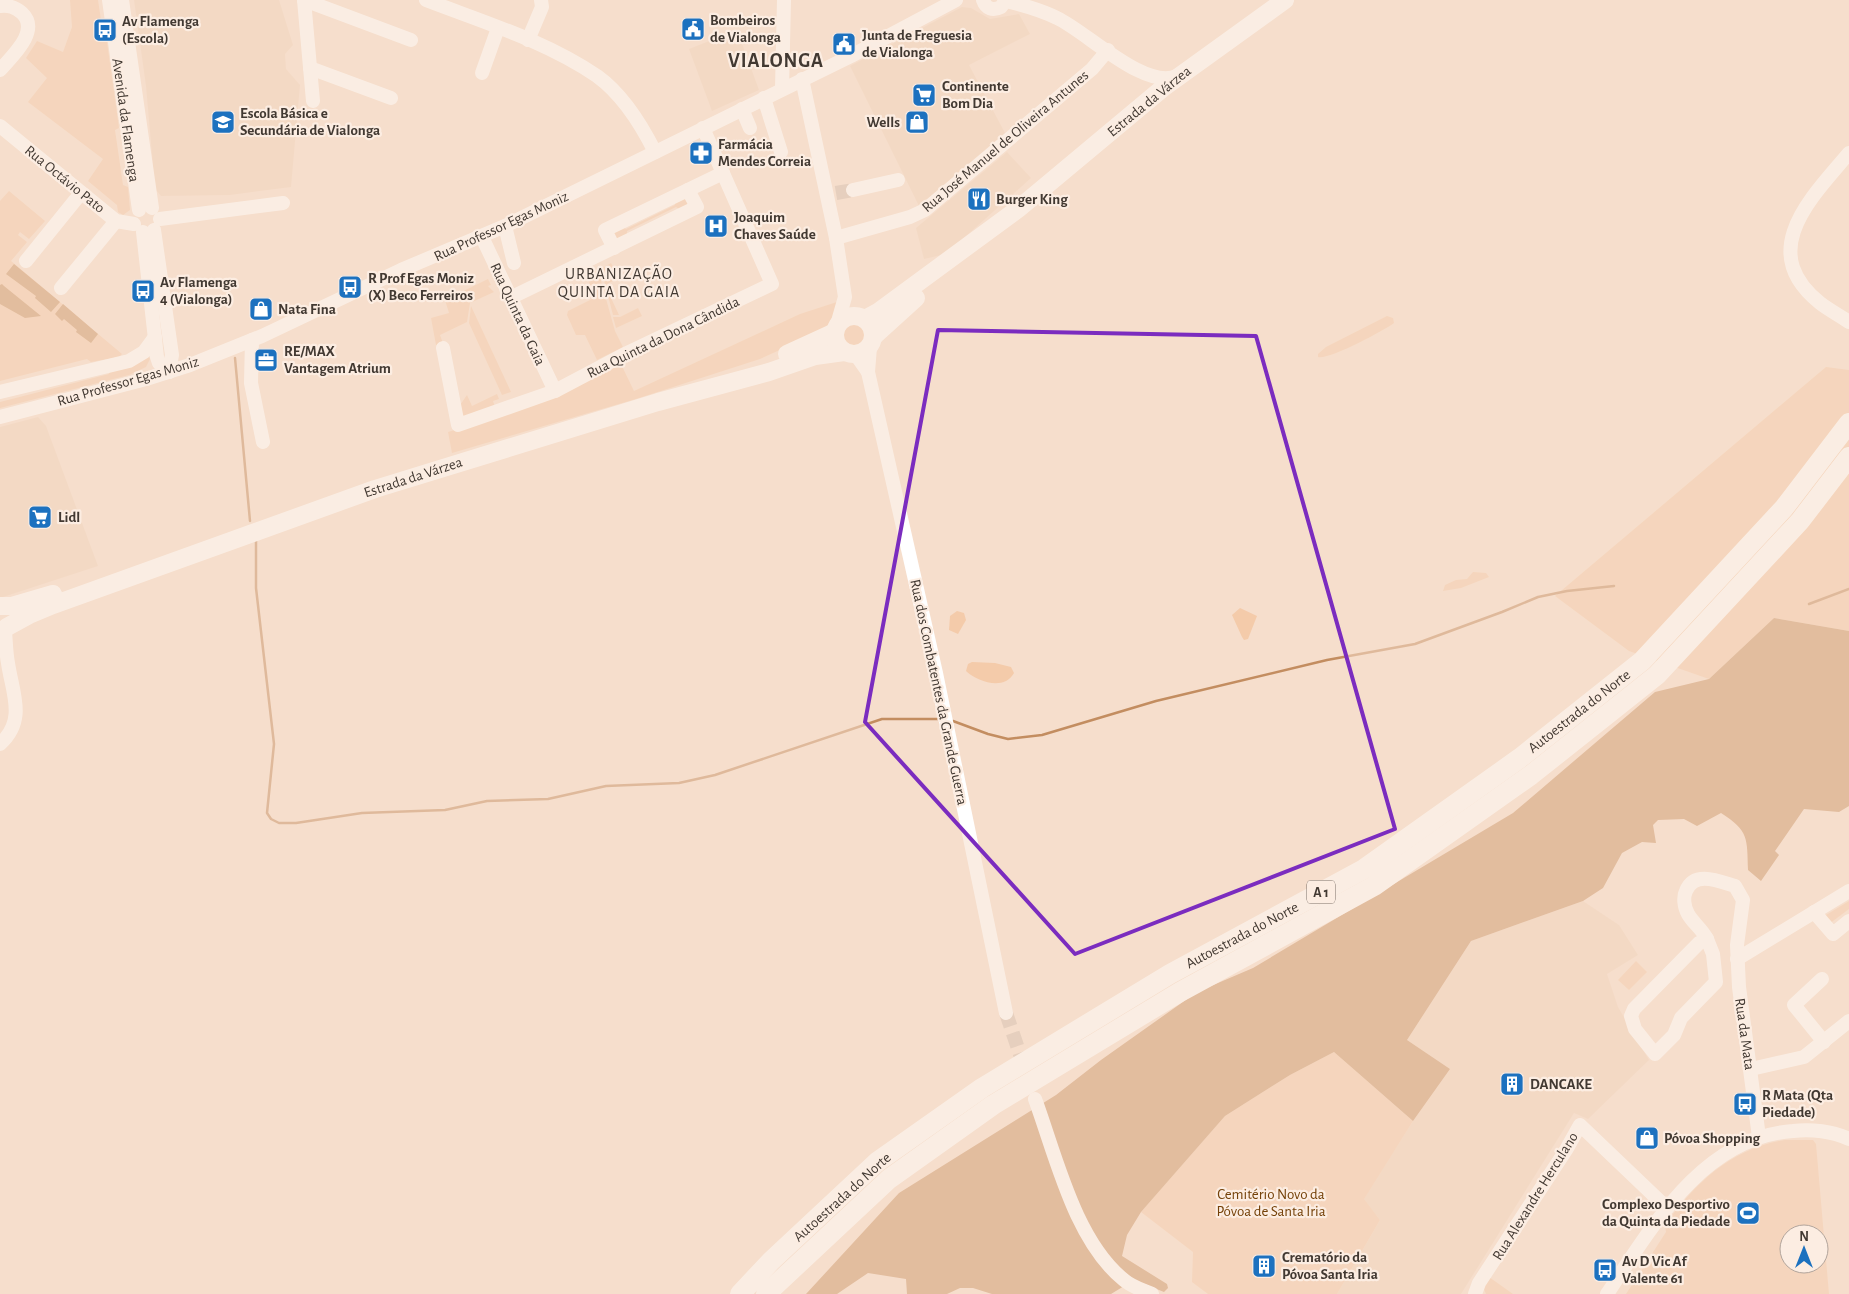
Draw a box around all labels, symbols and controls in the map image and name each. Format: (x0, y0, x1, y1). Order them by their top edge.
place label: Bombeiros de Vialonga (710, 13, 781, 45)
place label: Av Flamenga (Escola) (122, 14, 199, 46)
public building icon: Bombeiros de Vialonga (680, 16, 706, 42)
bus stop icon: Av Flamenga (Escola) (92, 17, 118, 43)
place label: Junta de Freguesia de Vialonga (862, 28, 972, 60)
public building icon: Junta de Freguesia de Vialonga (831, 31, 857, 57)
district label: VIALONGA (728, 51, 824, 71)
street label: Avenida da Flamenga (109, 57, 142, 183)
street label: Estrada da Várzea (1105, 63, 1194, 140)
street label: Rua José Manuel de Oliveira Antunes (919, 67, 1091, 215)
place label: Continente Bom Dia (942, 79, 1009, 111)
supermarket icon: Continente Bom Dia (911, 82, 937, 108)
place label: Escola Básica e Secundária de Vialonga (240, 106, 380, 138)
school or university icon: Escola Básica e Secundária de Vialonga (210, 109, 236, 135)
shop icon: Wells (904, 109, 930, 135)
place label: Wells (866, 115, 900, 130)
place label: Farmácia Mendes Correia (718, 137, 811, 169)
pharmacy icon: Farmácia Mendes Correia (688, 140, 714, 166)
street label: Rua Octávio Pato (22, 143, 107, 216)
restaurant icon: Burger King (966, 186, 992, 212)
street label: Rua Professor Egas Moniz (432, 189, 571, 264)
place label: Burger King (996, 192, 1068, 207)
place label: Joaquim Chaves Saúde (734, 210, 816, 242)
hospital icon: Joaquim Chaves Saúde (703, 213, 729, 239)
street label: Rua Quinta da Gaia (487, 261, 548, 368)
district label: URBANIZAÇÃO QUINTA DA GAIA (558, 264, 680, 301)
place label: R Prof Egas Moniz (X) Beco Ferreiros (368, 271, 474, 303)
bus stop icon: R Prof Egas Moniz (X) Beco Ferreiros (337, 274, 363, 300)
place label: Av Flamenga 4 (Vialonga) (160, 275, 237, 307)
bus stop icon: Av Flamenga 4 (Vialonga) (130, 278, 156, 304)
street label: Rua Quinta da Dona Cândida (585, 294, 742, 381)
shop icon: Nata Fina (248, 296, 274, 322)
place label: Nata Fina (278, 302, 336, 317)
place label: RE/MAX Vantagem Atrium (284, 344, 391, 376)
office icon: RE/MAX Vantagem Atrium (253, 347, 279, 373)
street label: Rua Professor Egas Moniz (56, 354, 201, 409)
street label: Estrada da Várzea (362, 454, 464, 500)
supermarket icon: Lidl (27, 504, 53, 530)
place label: Lidl (58, 510, 80, 525)
street label: Rua dos Combatentes da Grande Guerra (907, 578, 970, 806)
street label: Autoestrada do Norte (1525, 667, 1633, 756)
road number: A 1 (1307, 880, 1335, 904)
street label: Autoestrada do Norte (1183, 899, 1301, 971)
street label: Rua da Mata (1732, 997, 1757, 1071)
building icon: DANCAKE (1499, 1071, 1525, 1097)
place label: DANCAKE (1530, 1077, 1592, 1092)
place label: R Mata (Qta Piedade) (1762, 1088, 1833, 1120)
bus stop icon: R Mata (Qta Piedade) (1732, 1091, 1758, 1117)
shop icon: Póvoa Shopping (1634, 1125, 1660, 1151)
street label: Rua Alexandre Herculano (1490, 1130, 1581, 1263)
place label: Póvoa Shopping (1664, 1131, 1761, 1146)
street label: Autoestrada do Norte (791, 1150, 894, 1245)
park label: Cemitério Novo da Póvoa de Santa Iria (1216, 1187, 1326, 1219)
place label: Complexo Desportivo da Quinta da Piedade (1602, 1197, 1730, 1229)
sports icon: Complexo Desportivo da Quinta da Piedade (1735, 1200, 1761, 1226)
north arrow (1779, 1224, 1829, 1274)
text: N (1799, 1230, 1809, 1244)
place label: Crematório da Póvoa Santa Iria (1282, 1250, 1378, 1282)
building icon: Crematório da Póvoa Santa Iria (1251, 1253, 1277, 1279)
place label: Av D Vic Af Valente 61 (1622, 1254, 1687, 1286)
bus stop icon: Av D Vic Af Valente 61 (1592, 1257, 1618, 1283)

